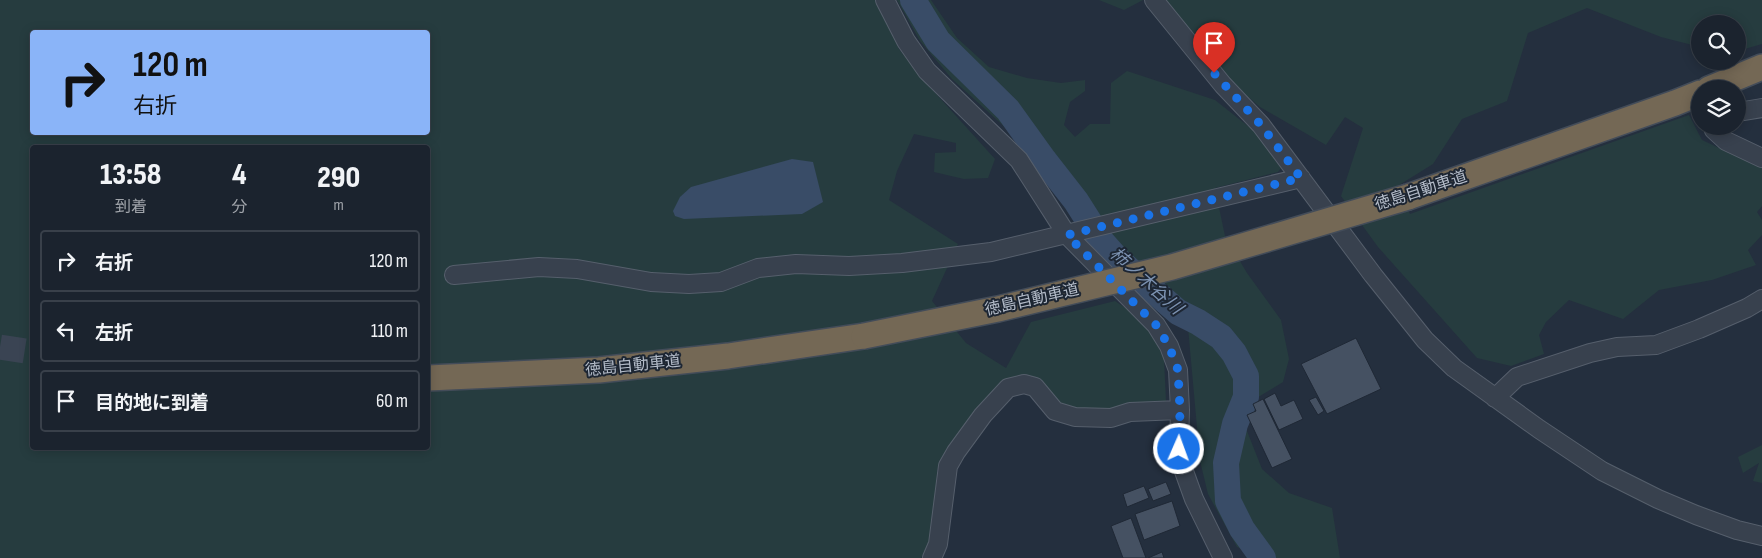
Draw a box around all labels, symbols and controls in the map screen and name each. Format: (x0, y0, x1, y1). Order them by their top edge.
map controls (1691, 15, 1746, 135)
button: search (1691, 15, 1746, 70)
pin (1193, 22, 1235, 73)
icon: arrive (1200, 29, 1228, 57)
text: 120 m (133, 44, 208, 87)
icon: right (50, 50, 115, 115)
button: layers (1691, 80, 1746, 135)
text: 右折 (133, 93, 177, 120)
text: 13:58 (100, 157, 162, 193)
text: 4 (232, 157, 247, 193)
text: 290 (317, 160, 360, 196)
street label: 徳島自動車道 (1372, 167, 1470, 215)
text: m (334, 196, 344, 215)
text: 到着 (115, 198, 147, 217)
text: 分 (231, 198, 247, 217)
water label: 柿ノ木谷川 (1106, 243, 1188, 320)
icon: right (52, 247, 80, 275)
text: 120 m (370, 250, 408, 273)
text: 右折 (95, 252, 133, 275)
street label: 徳島自動車道 (983, 280, 1081, 320)
icon: left (52, 317, 80, 345)
text: 110 m (371, 320, 408, 343)
text: 左折 (95, 322, 133, 345)
street label: 徳島自動車道 (584, 352, 682, 380)
icon: arrive (52, 387, 80, 415)
text: 60 m (376, 390, 408, 413)
text: 目的地に到着 (95, 392, 209, 415)
position arrow (1152, 422, 1204, 474)

